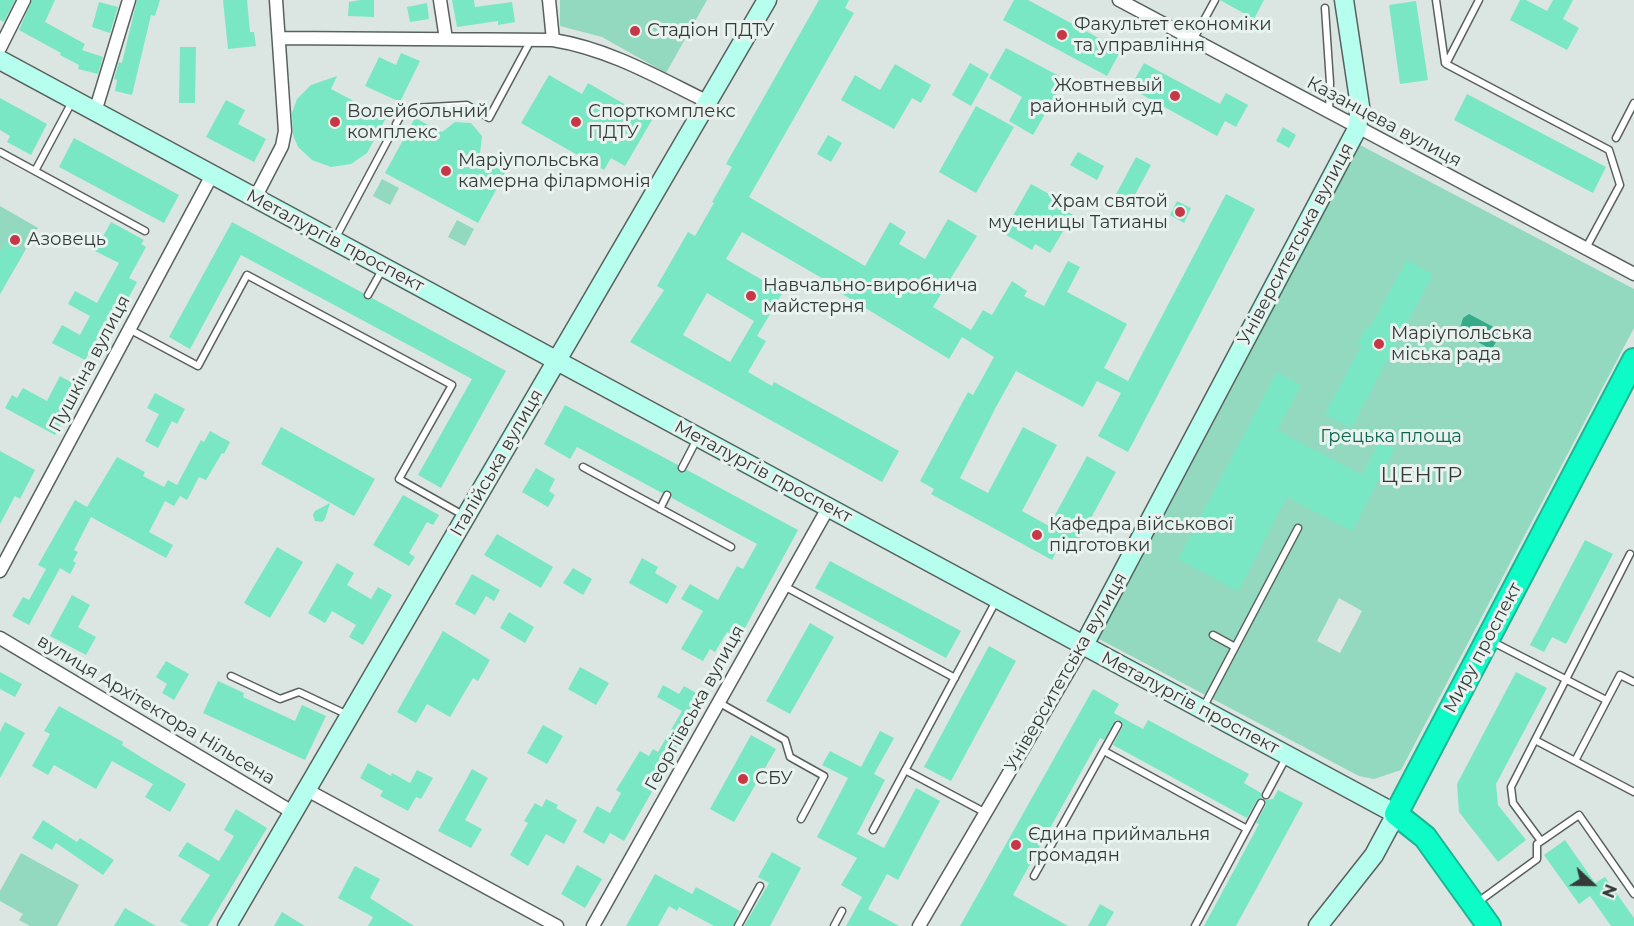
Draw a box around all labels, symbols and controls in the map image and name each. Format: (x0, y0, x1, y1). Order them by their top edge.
place label: Факультет економіки та управління (1074, 14, 1272, 57)
place label: Стадіон ПДТУ (647, 20, 774, 42)
marker: Стадіон ПДТУ (628, 24, 642, 38)
marker: Факультет економіки та управління (1055, 28, 1069, 42)
street label: Казанцева вулиця (1303, 72, 1465, 172)
place label: Жовтневый районный суд (1030, 75, 1163, 118)
marker: Жовтневый районный суд (1168, 89, 1182, 103)
place label: Волейбольний комплекс (347, 101, 488, 144)
place label: Спорткомплекс ПДТУ (588, 101, 736, 144)
marker: Волейбольний комплекс (328, 115, 342, 129)
marker: Спорткомплекс ПДТУ (569, 115, 583, 129)
street label: Університетська вулиця (1233, 139, 1359, 349)
place label: Маріупольська камерна філармонія (458, 150, 651, 192)
marker: Маріупольська камерна філармонія (439, 164, 453, 178)
street label: Металургів проспект (243, 185, 427, 297)
place label: Храм святой мученицы Татианы (988, 191, 1168, 234)
marker: Храм святой мученицы Татианы (1173, 205, 1187, 219)
place label: Азовець (27, 229, 106, 251)
marker: Азовець (8, 233, 22, 247)
place label: Навчально-виробнича майстерня (763, 275, 977, 318)
marker: Навчально-виробнича майстерня (744, 289, 758, 303)
street label: Пушкіна вулиця (45, 292, 135, 436)
place label: Маріупольська міська рада (1391, 323, 1532, 366)
marker: Маріупольська міська рада (1372, 337, 1386, 351)
street label: Італійська вулиця (446, 385, 548, 541)
street label: Металургів проспект (671, 416, 855, 528)
park label: Грецька площа (1320, 426, 1462, 448)
district label: ЦЕНТР (1380, 463, 1464, 489)
place label: Кафедра військової підготовки (1049, 514, 1233, 556)
marker: Кафедра військової підготовки (1030, 528, 1044, 542)
street label: Університетська вулиця (1000, 569, 1132, 775)
street label: Миру проспект (1440, 579, 1526, 717)
street label: Георгіївська вулиця (641, 622, 749, 794)
street label: вулиця Архітектора Нільсена (33, 630, 279, 790)
street label: Металургів проспект (1098, 647, 1282, 759)
place label: СБУ (755, 768, 793, 790)
marker: СБУ (736, 772, 750, 786)
place label: Єдина приймальня громадян (1028, 824, 1210, 866)
marker: Єдина приймальня громадян (1009, 838, 1023, 852)
north arrow (1562, 854, 1622, 914)
text: N (1598, 881, 1620, 900)

